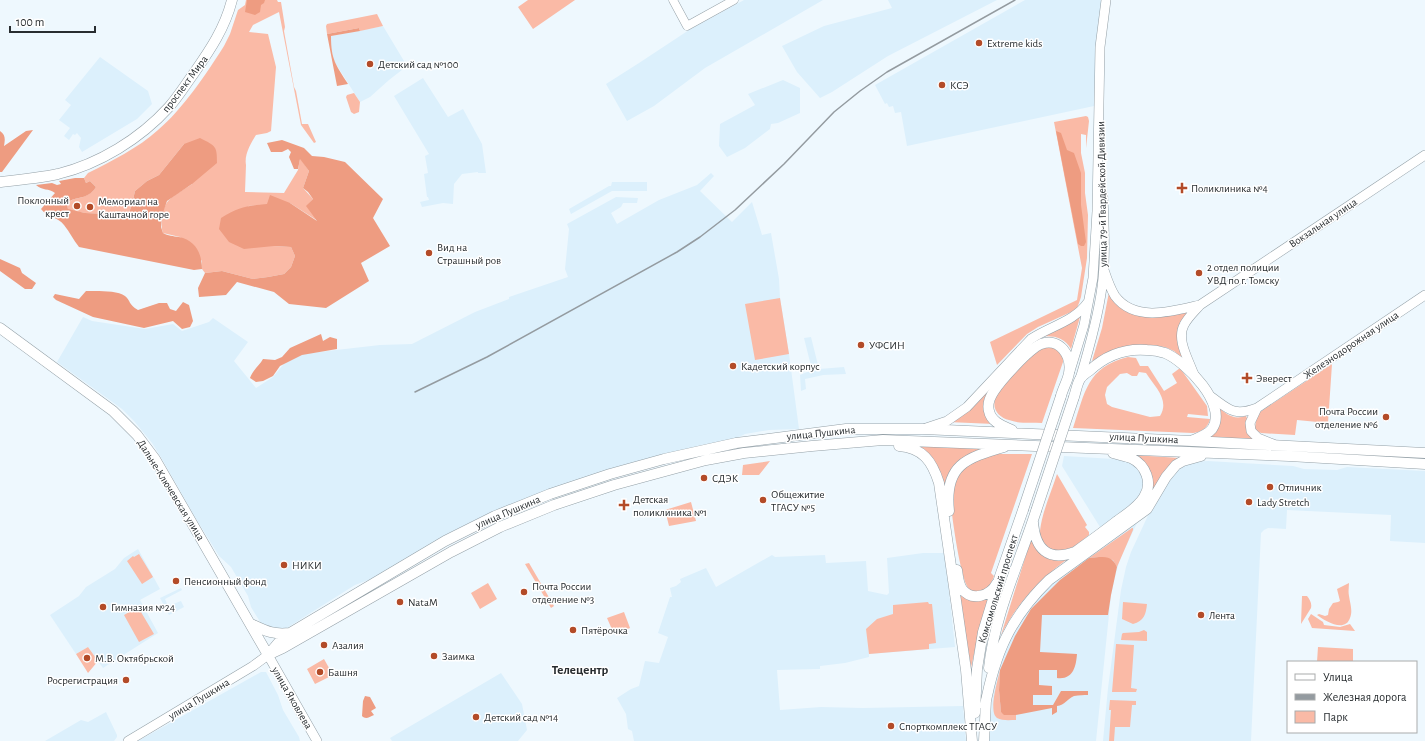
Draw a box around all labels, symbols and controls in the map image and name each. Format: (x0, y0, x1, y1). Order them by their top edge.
scale bar (10, 8, 95, 34)
text: 100 m (16, 16, 44, 28)
marker: Extreme kids (974, 38, 984, 48)
place label: Extreme kids (987, 38, 1042, 49)
street label: проспект Мира (160, 54, 210, 114)
marker: Детский сад №100 (365, 59, 375, 69)
place label: Детский сад №100 (378, 59, 459, 70)
marker: КСЭ (937, 80, 947, 90)
place label: КСЭ (950, 80, 969, 91)
street label: улица 79-й Гвардейской Дивизии (1095, 121, 1109, 268)
marker: Поликлиника №4 (1176, 182, 1188, 194)
place label: Поликлиника №4 (1191, 183, 1268, 194)
place label: Поклонный крест (17, 195, 69, 219)
place label: Мемориал на Каштачной горе (98, 196, 169, 220)
street label: Вокзальная улица (1287, 196, 1359, 250)
marker: Поклонный крест (72, 201, 82, 211)
marker: Мемориал на Каштачной горе (85, 202, 95, 212)
place label: Вид на Страшный ров (437, 242, 501, 266)
marker: Вид на Страшный ров (424, 248, 434, 258)
place label: 2 отдел полиции УВД по г. Томску (1207, 262, 1279, 286)
marker: 2 отдел полиции УВД по г. Томску (1194, 268, 1204, 278)
street label: Железнодорожная улица (1301, 309, 1401, 381)
marker: УФСИН (856, 340, 866, 350)
place label: УФСИН (869, 340, 905, 351)
marker: Кадетский корпус (728, 361, 738, 371)
place label: Кадетский корпус (741, 361, 820, 372)
marker: Эверест (1241, 372, 1253, 384)
place label: Эверест (1256, 373, 1292, 384)
place label: Почта России отделение №6 (1315, 406, 1378, 430)
marker: Почта России отделение №6 (1381, 412, 1391, 422)
street label: улица Пушкина (785, 424, 856, 442)
street label: улица Пушкина (1108, 431, 1179, 445)
street label: Дальне-Ключевская улица (135, 437, 207, 543)
marker: СДЭК (699, 473, 709, 483)
place label: СДЭК (712, 473, 739, 484)
marker: Отличник (1265, 482, 1275, 492)
place label: Отличник (1278, 482, 1321, 493)
place label: Общежитие ТГАСУ №5 (771, 489, 825, 513)
street label: улица Пушкина (473, 493, 542, 531)
place label: Детская поликлиника №1 (633, 494, 707, 518)
marker: Общежитие ТГАСУ №5 (758, 495, 768, 505)
marker: Lady Stretch (1244, 497, 1254, 507)
place label: Lady Stretch (1257, 497, 1309, 508)
marker: Детская поликлиника №1 (618, 499, 630, 511)
street label: Комсомольский проспект (976, 533, 1020, 645)
marker: НИКИ (279, 560, 289, 570)
place label: НИКИ (292, 560, 322, 571)
marker: Пенсионный фонд (171, 576, 181, 586)
place label: Пенсионный фонд (184, 576, 267, 587)
place label: Почта России отделение №3 (532, 581, 595, 605)
marker: Почта России отделение №3 (519, 587, 529, 597)
marker: NataM (395, 597, 405, 607)
place label: NataM (408, 597, 438, 608)
marker: Гимназия №24 (98, 602, 108, 612)
place label: Гимназия №24 (111, 602, 175, 613)
marker: Лента (1196, 610, 1206, 620)
place label: Лента (1209, 610, 1235, 621)
marker: Пятёрочка (568, 625, 578, 635)
place label: Пятёрочка (581, 625, 628, 636)
marker: Азалия (319, 640, 329, 650)
place label: Азалия (332, 640, 364, 651)
marker: Заимка (429, 651, 439, 661)
place label: Заимка (442, 651, 475, 662)
marker: М.В. Октябрьской (82, 653, 92, 663)
place label: М.В. Октябрьской (95, 653, 174, 664)
legend (1287, 661, 1417, 733)
street label: улица Яковлева (269, 664, 314, 731)
district label: Телецентр (552, 664, 609, 677)
marker: Башня (315, 667, 325, 677)
place label: Башня (328, 667, 358, 678)
text: Улица (1323, 671, 1353, 683)
place label: Росрегистрация (47, 675, 118, 686)
marker: Росрегистрация (121, 675, 131, 685)
street label: улица Пушкина (166, 677, 231, 722)
text: Железная дорога (1323, 691, 1407, 703)
text: Парк (1323, 711, 1348, 723)
marker: Детский сад №14 (471, 712, 481, 722)
place label: Детский сад №14 (484, 712, 558, 723)
marker: Спорткомплекс ТГАСУ (886, 721, 896, 731)
place label: Спорткомплекс ТГАСУ (899, 721, 997, 732)

